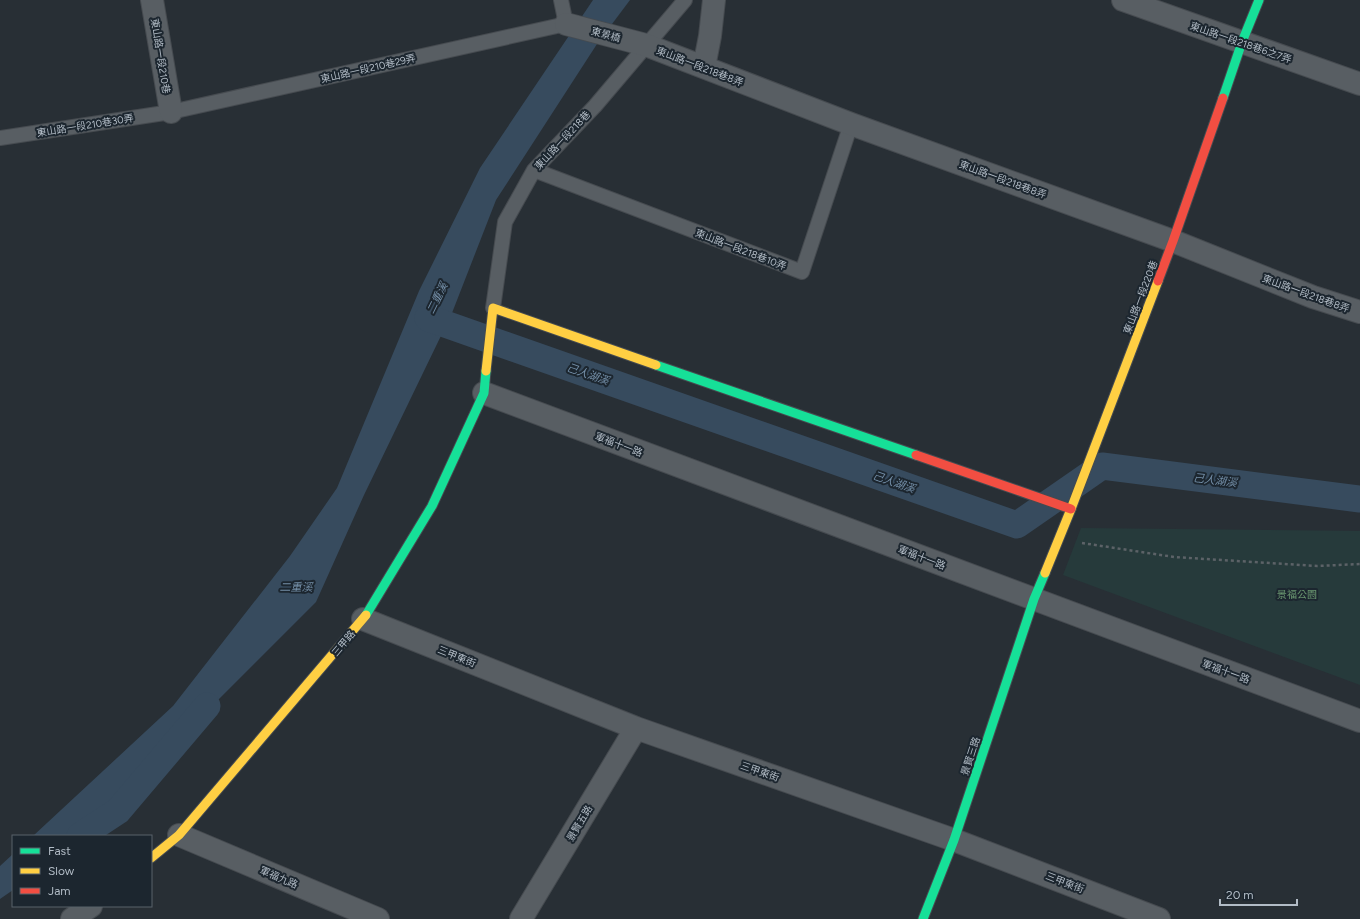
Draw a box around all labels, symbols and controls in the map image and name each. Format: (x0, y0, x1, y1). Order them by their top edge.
street label: 東山路一段210巷 (148, 17, 173, 95)
street label: 東山路一段218巷6之7弄 (1188, 19, 1293, 66)
street label: 東景橋 (590, 24, 622, 45)
street label: 東山路一段218巷8弄 (655, 44, 745, 89)
street label: 東山路一段210巷29弄 (319, 51, 417, 86)
street label: 東山路一段218巷 (532, 108, 593, 173)
street label: 東山路一段210巷30弄 (36, 111, 134, 140)
street label: 東山路一段218巷8弄 (957, 158, 1048, 201)
street label: 東山路一段218巷10弄 (693, 226, 788, 273)
street label: 東山路一段220巷 (1120, 259, 1160, 336)
street label: 東山路一段218巷8弄 (1260, 272, 1351, 315)
water label: 二重溪 (424, 279, 451, 316)
water label: 己人湖溪 (565, 361, 613, 388)
street label: 軍福十一路 (593, 429, 644, 459)
water label: 己人湖溪 (871, 469, 919, 496)
water label: 己人湖溪 (1192, 471, 1240, 490)
street label: 軍福十一路 (896, 542, 947, 572)
water label: 二重溪 (280, 581, 314, 594)
park label: 景福公園 (1277, 588, 1317, 601)
street label: 三甲路 (329, 628, 358, 659)
street label: 三甲東街 (436, 643, 478, 670)
street label: 軍福十一路 (1200, 657, 1252, 686)
street label: 景賢三路 (958, 735, 983, 777)
street label: 三甲東街 (739, 759, 781, 784)
street label: 景賢五路 (564, 803, 595, 844)
legend (12, 835, 152, 907)
text: Fast (48, 844, 71, 858)
text: Slow (48, 864, 75, 878)
street label: 軍福九路 (258, 864, 300, 891)
street label: 三甲東街 (1044, 869, 1086, 896)
scale bar (1220, 881, 1297, 907)
text: Jam (48, 884, 71, 898)
text: 20 m (1226, 888, 1254, 902)

